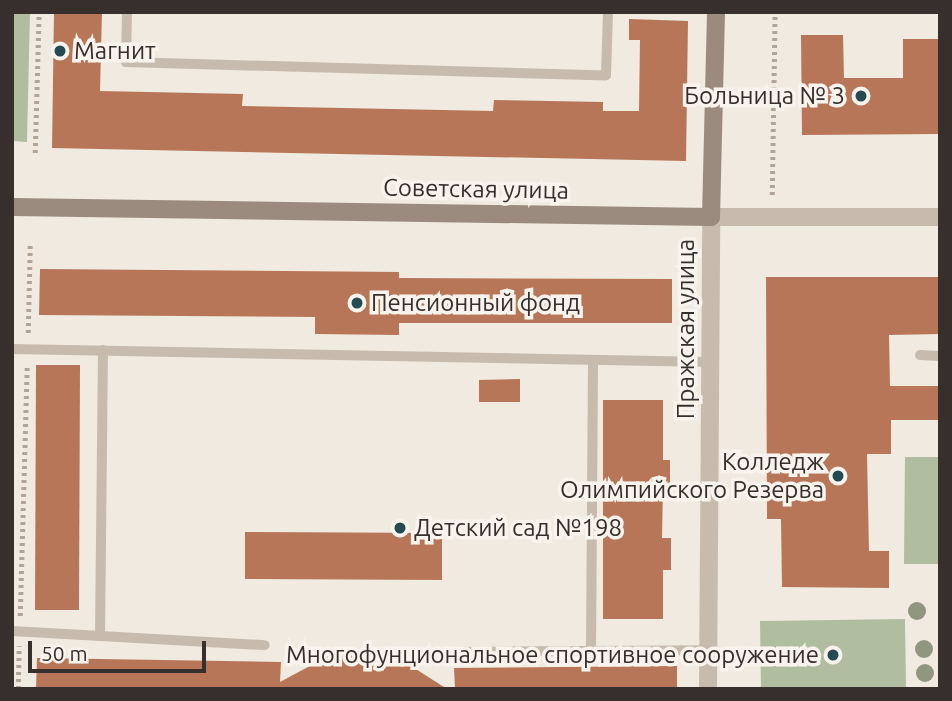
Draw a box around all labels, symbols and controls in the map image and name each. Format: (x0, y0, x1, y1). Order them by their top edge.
place label: Магнит (74, 37, 156, 65)
marker: Магнит (52, 43, 68, 59)
place label: Больница № 3 (684, 82, 845, 110)
marker: Больница № 3 (851, 86, 871, 106)
street label: Советская улица (383, 173, 569, 205)
street label: Пражская улица (672, 239, 700, 419)
place label: Пенсионный фонд (371, 289, 580, 317)
marker: Пенсионный фонд (349, 295, 365, 311)
place label: Колледж Олимпийского Резерва (560, 448, 824, 504)
marker: Колледж Олимпийского Резерва (830, 468, 846, 484)
place label: Детский сад №198 (414, 514, 622, 542)
marker: Детский сад №198 (392, 520, 408, 536)
scale bar (32, 628, 210, 672)
text: 50 m (41, 641, 88, 665)
place label: Многофунциональное спортивное сооружение (286, 641, 819, 669)
marker: Многофунциональное спортивное сооружение (825, 647, 841, 663)

